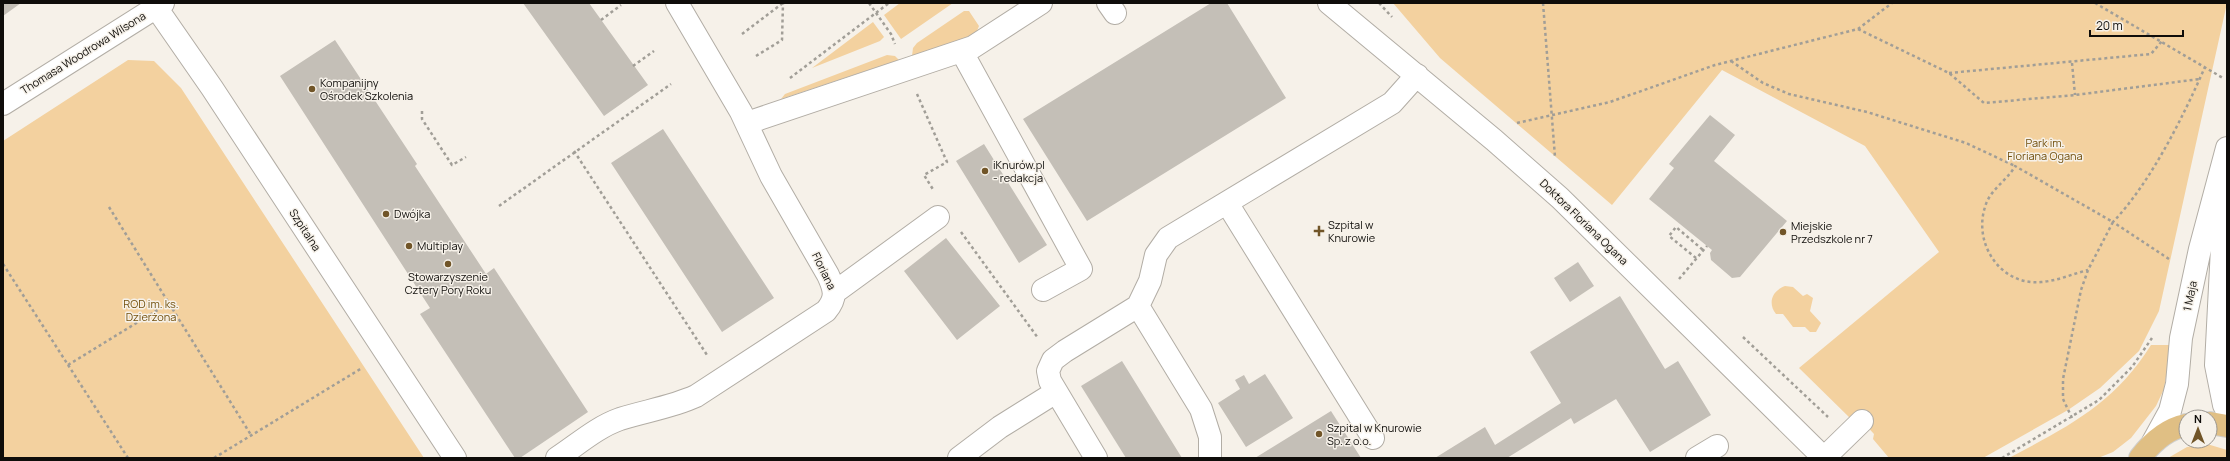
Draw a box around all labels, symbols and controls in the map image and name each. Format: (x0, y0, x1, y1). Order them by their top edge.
street label: Thomasa Woodrowa Wilsona (17, 8, 148, 97)
scale bar (2090, 12, 2183, 38)
text: 20 m (2096, 17, 2123, 34)
place label: Kompanijny Ośrodek Szkolenia (320, 75, 413, 103)
marker: Kompanijny Ośrodek Szkolenia (307, 84, 317, 94)
park label: Park im. Floriana Ogana (2007, 135, 2083, 163)
place label: iKnurów.pl - redakcja (993, 157, 1045, 185)
marker: iKnurów.pl - redakcja (980, 166, 990, 176)
street label: Doktora Floriana Ogana (1537, 175, 1632, 268)
street label: Szpitalna (286, 206, 325, 254)
place label: Dwójka (394, 206, 430, 221)
marker: Dwójka (381, 209, 391, 219)
place label: Szpital w Knurowie (1328, 217, 1376, 245)
place label: Miejskie Przedszkole nr 7 (1791, 218, 1873, 246)
marker: Szpital w Knurowie (1313, 225, 1325, 237)
marker: Miejskie Przedszkole nr 7 (1778, 227, 1788, 237)
place label: Multiplay (417, 238, 463, 253)
marker: Multiplay (404, 241, 414, 251)
street label: Floriana (809, 250, 840, 292)
marker: Stowarzyszenie Cztery Pory Roku (443, 259, 453, 269)
place label: Stowarzyszenie Cztery Pory Roku (405, 269, 491, 297)
street label: 1 Maja (2179, 279, 2200, 312)
park label: ROD im. ks. Dzierżona (123, 296, 179, 324)
north arrow (2178, 409, 2218, 449)
text: N (2194, 411, 2202, 426)
place label: Szpital w Knurowie Sp. z o.o. (1327, 420, 1422, 448)
marker: Szpital w Knurowie Sp. z o.o. (1314, 429, 1324, 439)

